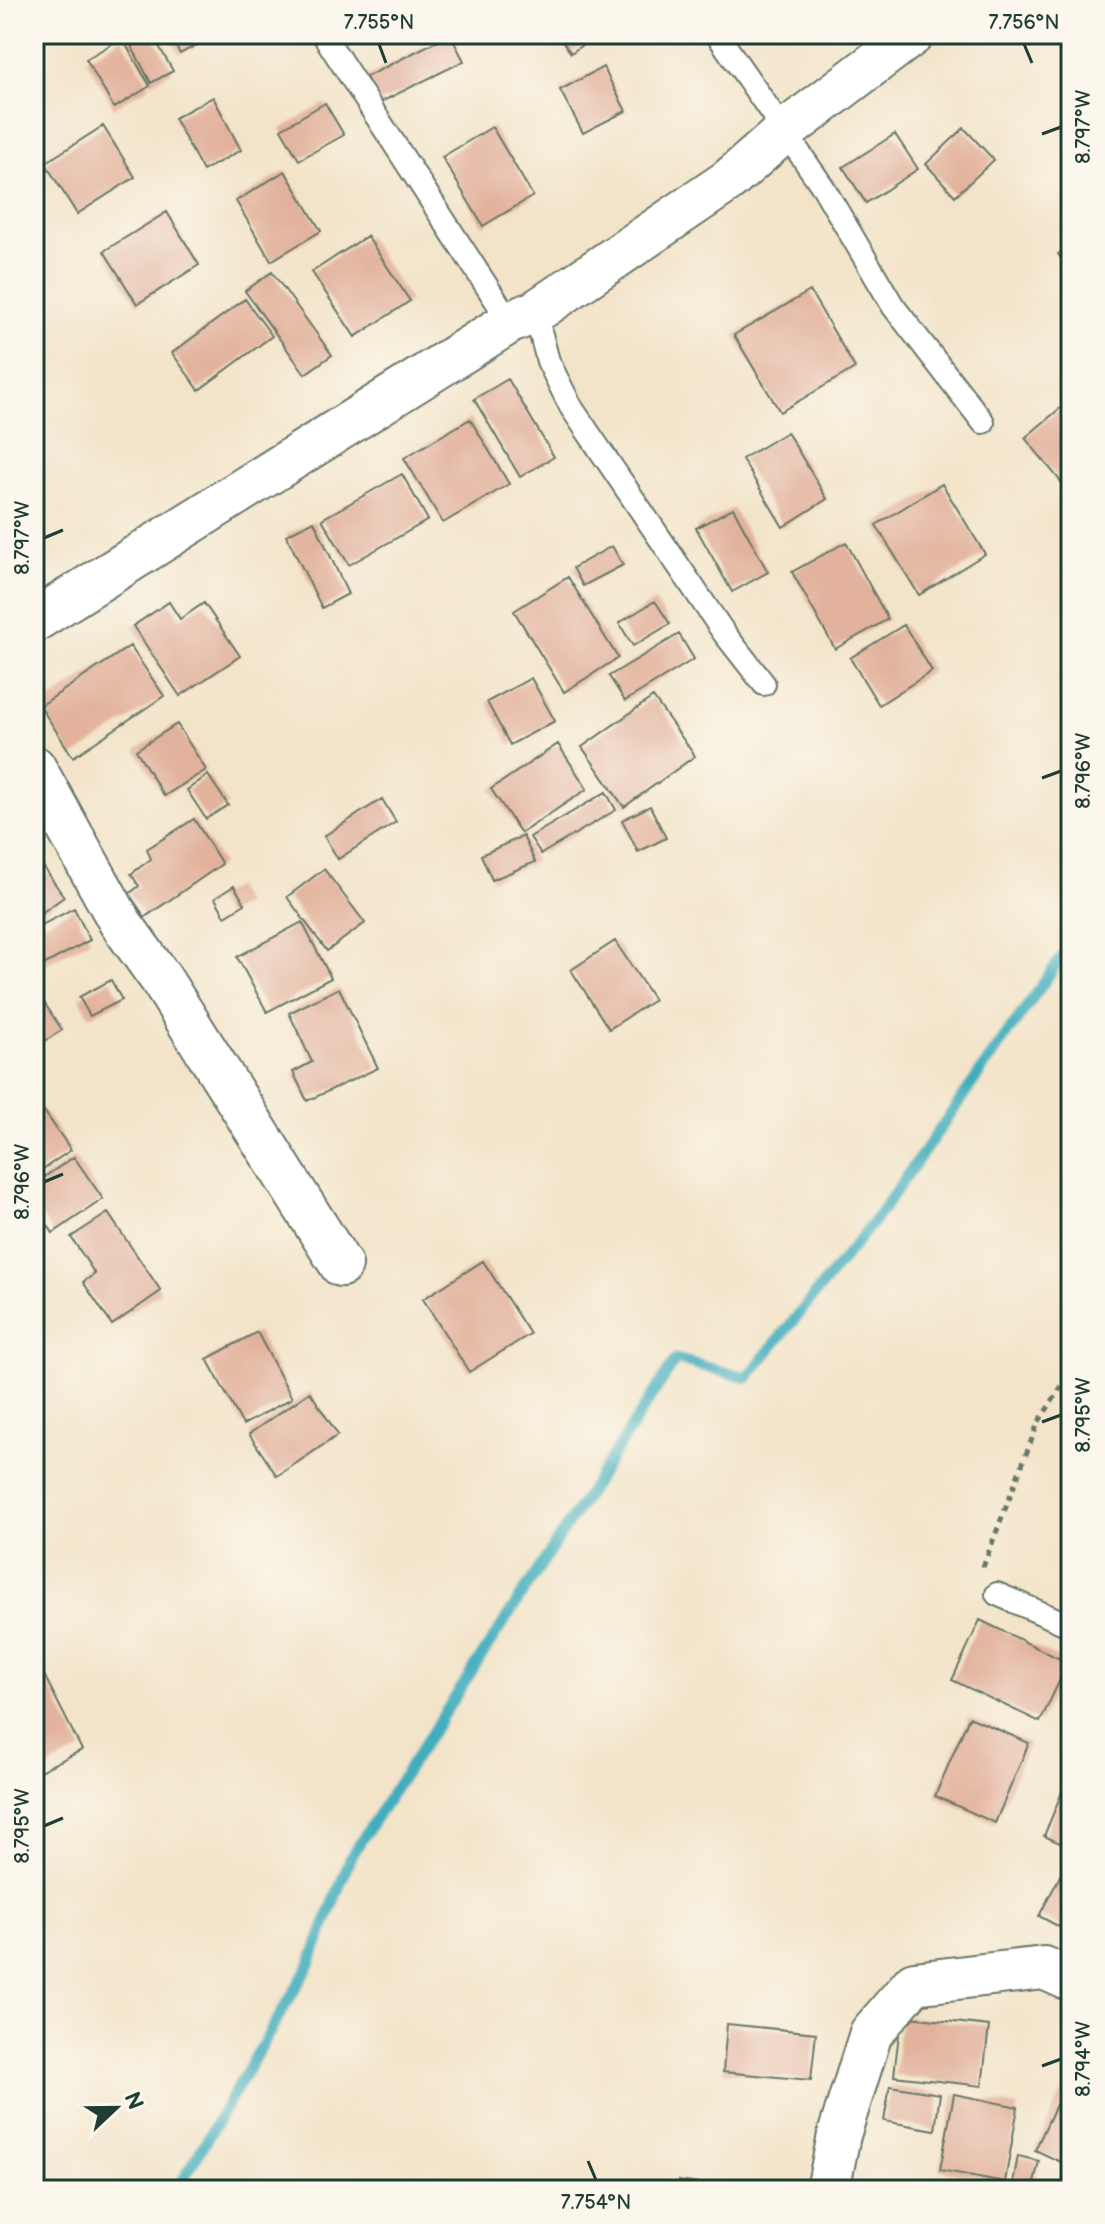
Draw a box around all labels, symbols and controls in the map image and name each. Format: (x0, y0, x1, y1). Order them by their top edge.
text: 7.755°N (344, 11, 414, 35)
text: 7.756°N (988, 11, 1060, 35)
text: 8.797°W (1072, 90, 1096, 164)
text: 8.797°W (11, 501, 35, 575)
text: 8.796°W (1072, 733, 1096, 809)
text: 8.796°W (11, 1144, 35, 1220)
text: 8.795°W (1072, 1377, 1096, 1453)
text: 8.795°W (11, 1788, 35, 1864)
text: 8.794°W (1072, 2021, 1096, 2097)
north arrow (76, 2068, 156, 2148)
text: N (118, 2088, 149, 2114)
text: 7.754°N (561, 2191, 631, 2215)

